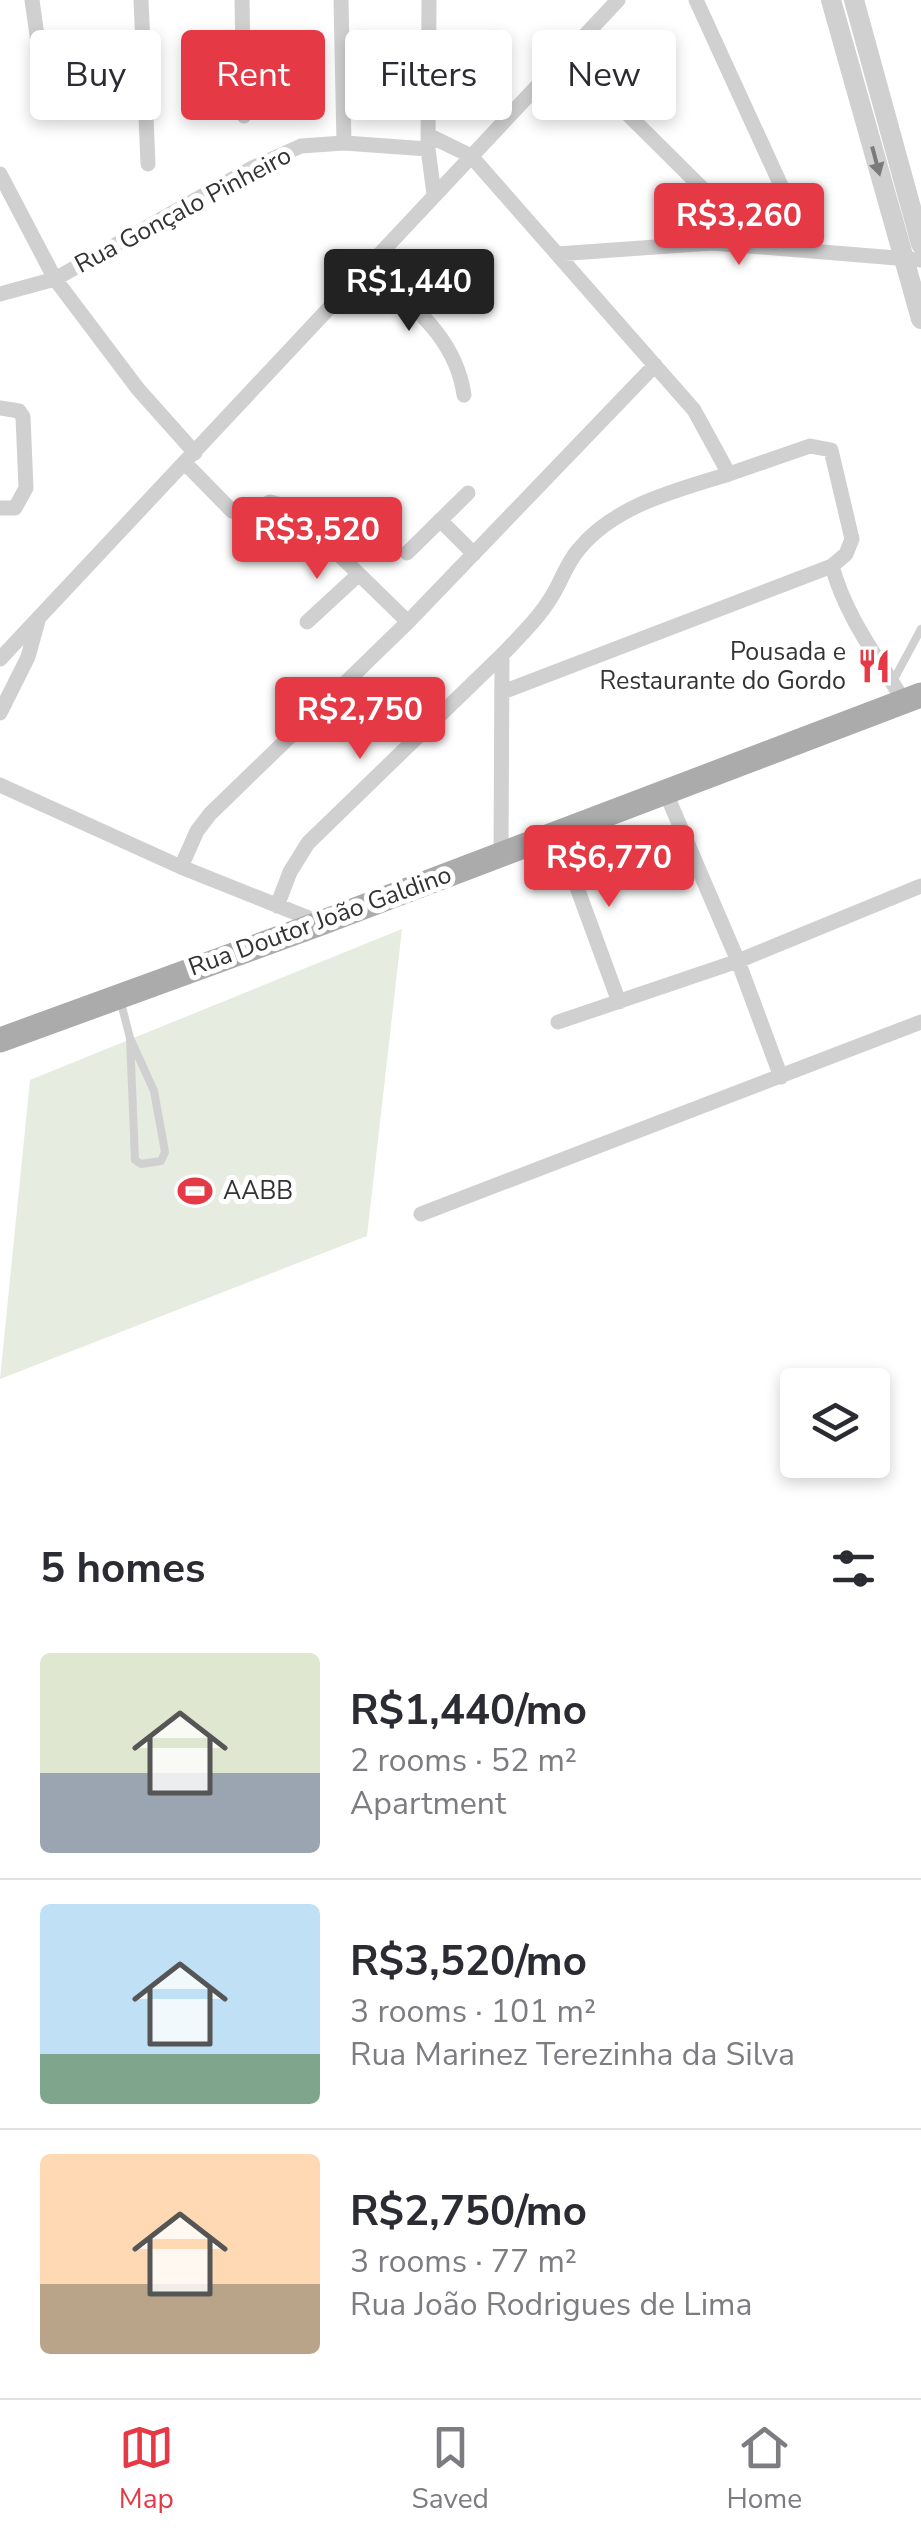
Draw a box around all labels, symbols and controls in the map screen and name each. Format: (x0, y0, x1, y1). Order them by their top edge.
chip: Buy (30, 30, 161, 120)
chip: Rent (181, 30, 325, 120)
chip: Filters (345, 30, 512, 120)
chip: New (532, 30, 676, 120)
street label: Rua Gonçalo Pinheiro (69, 138, 297, 282)
one-way arrow (869, 147, 884, 177)
pin: R$3,260 (647, 183, 831, 268)
text: R$3,260 (676, 194, 802, 237)
pin: R$1,440 (317, 249, 501, 334)
text: R$1,440 (346, 260, 472, 303)
pin: R$3,520 (225, 497, 409, 582)
text: R$3,520 (254, 508, 380, 551)
place label: Pousada e Restaurante do Gordo (599, 635, 846, 698)
restaurant icon: Pousada e Restaurante do Gordo (855, 647, 893, 685)
pin: R$2,750 (268, 677, 452, 762)
text: R$2,750 (297, 688, 423, 731)
pin: R$6,770 (517, 825, 701, 910)
text: R$6,770 (546, 836, 672, 879)
street label: Rua Doutor João Galdino (184, 858, 456, 984)
sports icon: AABB (176, 1172, 214, 1210)
place label: AABB (223, 1174, 293, 1208)
map controls (780, 1368, 890, 1478)
button: layers (780, 1368, 890, 1478)
text: 5 homes (40, 1540, 205, 1597)
icon: filters (826, 1541, 881, 1596)
text: R$1,440/mo (350, 1682, 587, 1739)
icon: home (120, 1693, 240, 1813)
text: 2 rooms · 52 m² (350, 1739, 577, 1782)
text: Apartment (350, 1782, 506, 1825)
text: R$3,520/mo (350, 1933, 587, 1990)
icon: home (120, 1944, 240, 2064)
text: 3 rooms · 101 m² (350, 1990, 596, 2033)
text: Rua Marinez Terezinha da Silva (350, 2033, 795, 2076)
text: R$2,750/mo (350, 2183, 587, 2240)
icon: home (120, 2194, 240, 2314)
text: 3 rooms · 77 m² (350, 2240, 577, 2283)
text: Rua João Rodrigues de Lima (350, 2283, 752, 2326)
tab: Map (119, 2420, 174, 2518)
tab: Saved (412, 2420, 489, 2518)
tab: Home (726, 2420, 802, 2518)

